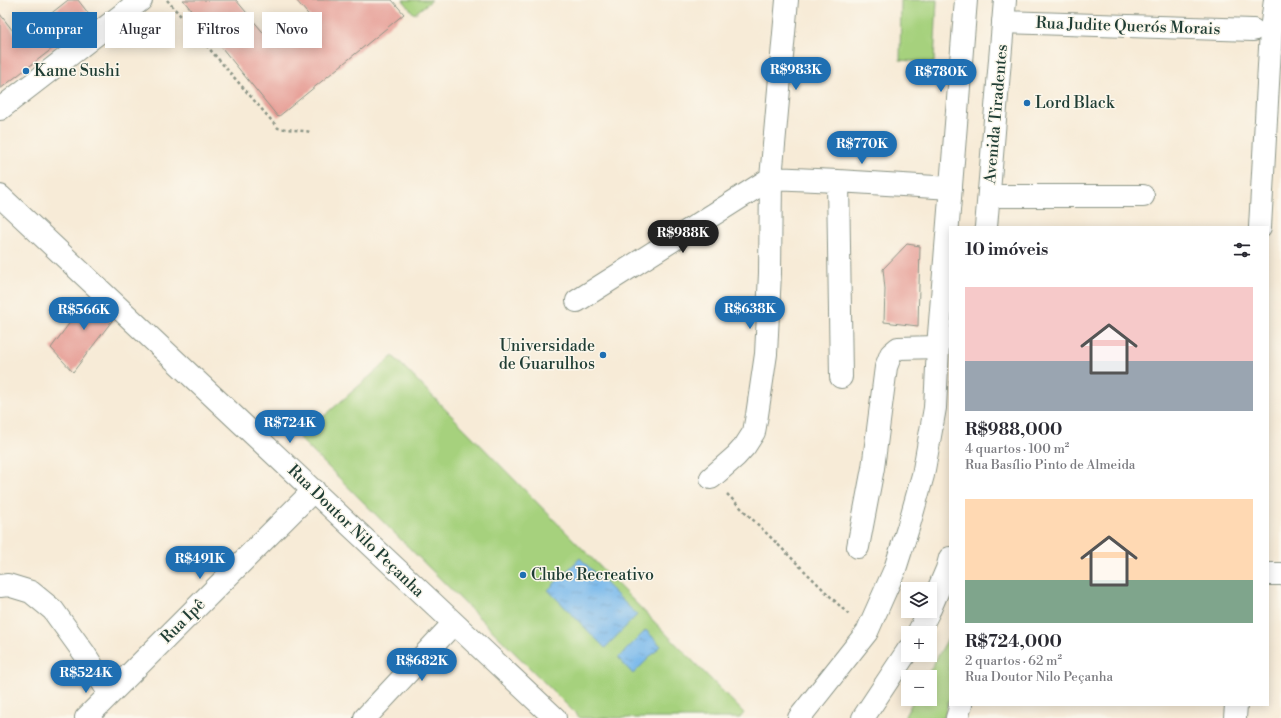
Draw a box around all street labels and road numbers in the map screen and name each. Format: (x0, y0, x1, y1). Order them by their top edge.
street label: Rua Judite Querós Morais (1035, 13, 1221, 39)
street label: Avenida Tiradentes (980, 43, 1012, 186)
street label: Rua Doutor Nilo Peçanha (283, 460, 429, 602)
street label: Rua Ipê (156, 594, 210, 648)

